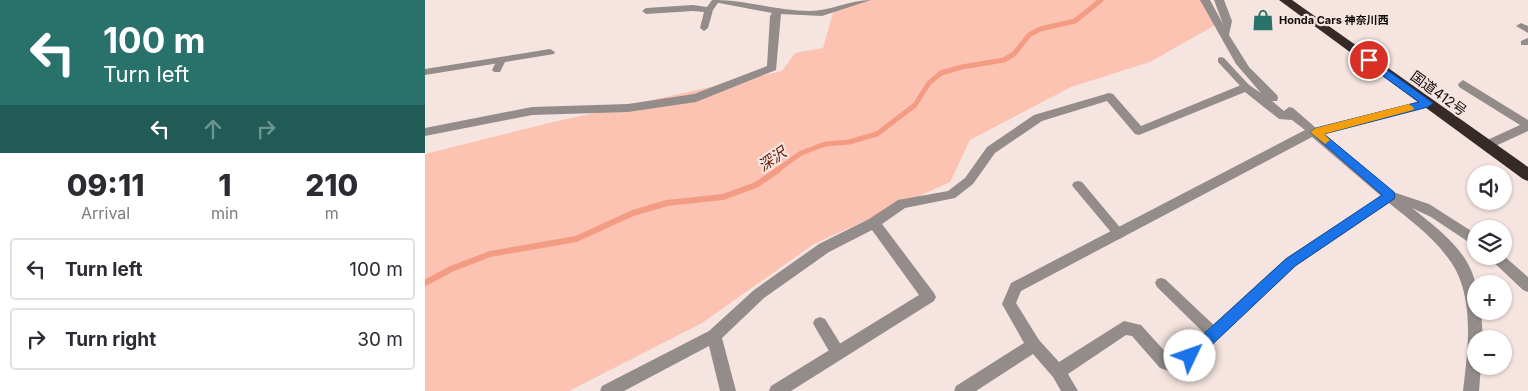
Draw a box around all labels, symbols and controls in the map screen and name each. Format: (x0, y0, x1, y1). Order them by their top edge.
shop icon: Honda Cars 神奈川西 (1250, 7, 1276, 33)
place label: Honda Cars 神奈川西 (1279, 13, 1389, 27)
text: 100 m (103, 19, 206, 61)
icon: left (20, 20, 85, 85)
pin (1348, 39, 1390, 81)
icon: arrive (1355, 46, 1383, 74)
text: Turn left (103, 61, 189, 87)
street label: 国道412号 (1408, 67, 1470, 119)
icon: left (146, 115, 174, 143)
icon: ahead (199, 115, 227, 143)
icon: right (252, 115, 280, 143)
water label: 深沢 (754, 141, 791, 175)
map controls (1467, 165, 1512, 375)
button: sound (1467, 165, 1512, 210)
text: 09:11 (67, 167, 144, 203)
text: 1 (218, 167, 231, 203)
text: 210 (305, 167, 358, 203)
text: Arrival (81, 203, 130, 223)
text: min (211, 203, 238, 223)
text: m (325, 203, 339, 223)
button: layers (1467, 220, 1512, 265)
icon: left (22, 255, 50, 283)
text: Turn left (65, 258, 143, 281)
text: 100 m (349, 258, 403, 281)
button: + (1467, 275, 1512, 320)
icon: right (22, 325, 50, 353)
text: Turn right (65, 328, 156, 351)
text: 30 m (357, 328, 403, 351)
position arrow (1163, 329, 1215, 381)
button: − (1467, 330, 1512, 375)

